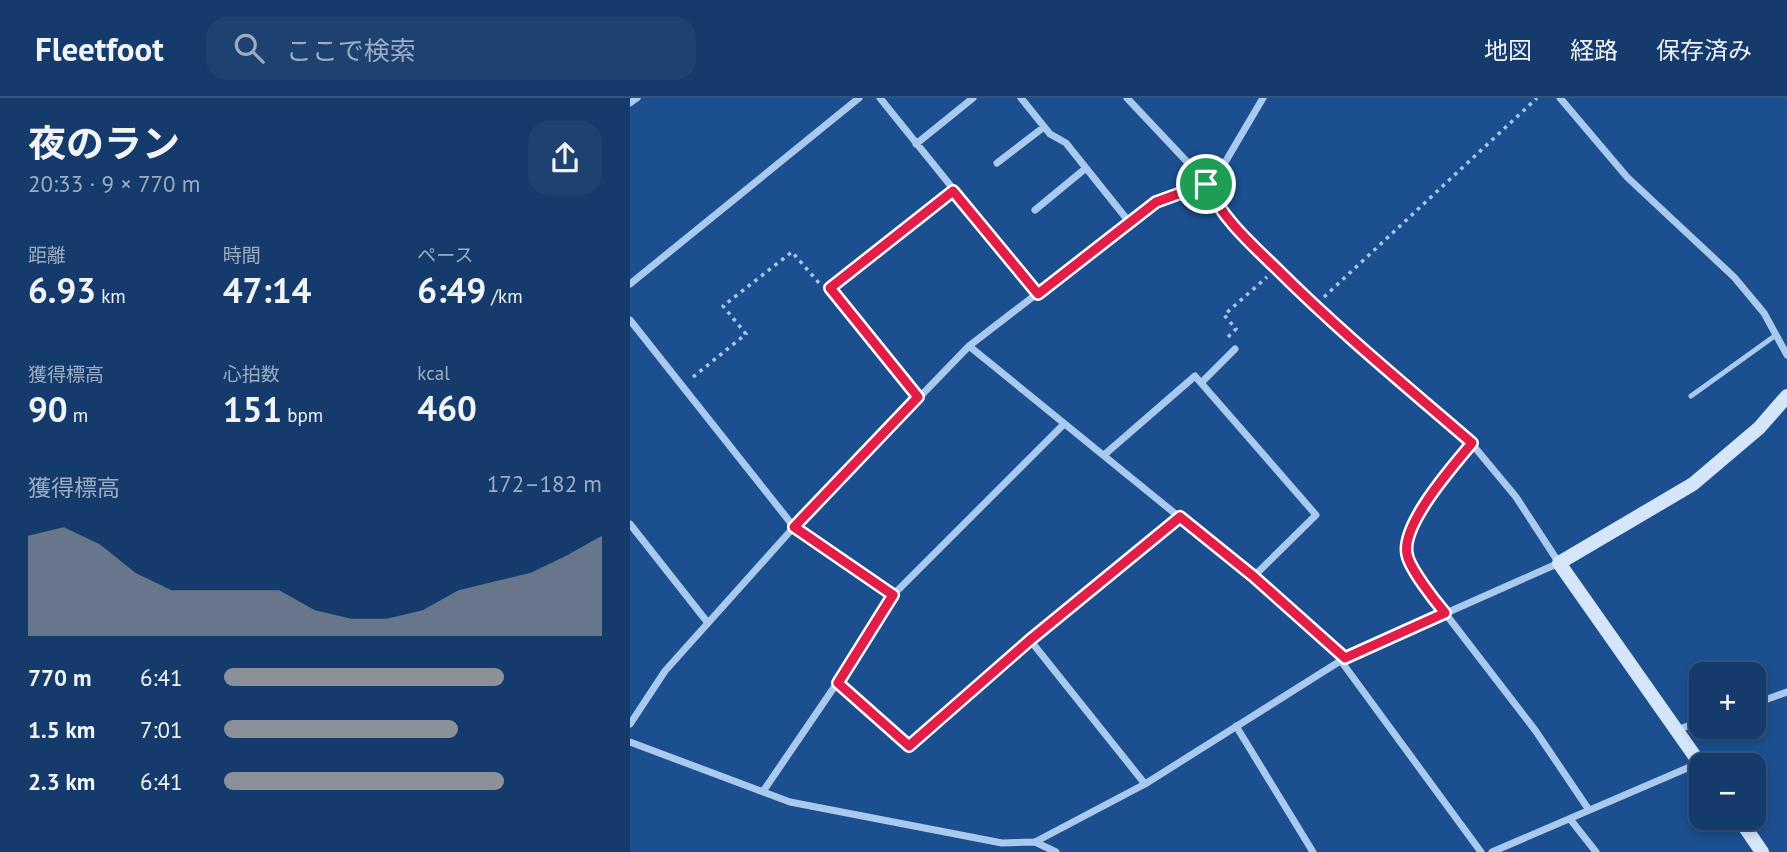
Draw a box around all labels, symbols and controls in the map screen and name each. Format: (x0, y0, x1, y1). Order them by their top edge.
search box (206, 17, 696, 80)
text: Fleetfoot (35, 27, 164, 70)
icon: search (230, 29, 268, 67)
text: ここで検索 (286, 34, 416, 67)
text: 地図 (1484, 35, 1532, 66)
text: 経路 (1570, 35, 1618, 66)
text: 保存済み (1656, 35, 1752, 66)
text: 夜のラン (28, 118, 180, 167)
button: share (528, 121, 602, 195)
pin (1176, 154, 1236, 214)
icon: arrive (1187, 165, 1225, 203)
text: 20:33 · 9 × 770 m (28, 169, 200, 198)
text: 距離 (28, 243, 66, 267)
text: 時間 (223, 243, 261, 267)
text: ペース (417, 243, 473, 267)
text: 6.93 (28, 267, 96, 313)
text: 47:14 (223, 267, 311, 313)
text: 6:49 (417, 267, 486, 313)
text: km (96, 284, 126, 308)
text: /km (486, 284, 523, 308)
text: kcal (417, 361, 450, 385)
text: 獲得標高 (28, 362, 104, 386)
text: 心拍数 (223, 362, 280, 386)
text: 460 (417, 385, 477, 431)
text: 90 (28, 386, 68, 432)
text: 151 (223, 386, 282, 432)
text: m (68, 403, 88, 427)
text: bpm (282, 403, 323, 427)
text: 172–182 m (487, 469, 602, 498)
text: 獲得標高 (28, 473, 120, 502)
map controls (1689, 662, 1766, 830)
button: + (1689, 662, 1766, 739)
text: 770 m (28, 663, 91, 692)
text: 6:41 (140, 663, 183, 692)
text: 1.5 km (28, 715, 95, 744)
text: 7:01 (140, 715, 183, 744)
button: − (1689, 753, 1766, 830)
text: 2.3 km (28, 767, 95, 796)
text: 6:41 (140, 767, 183, 796)

